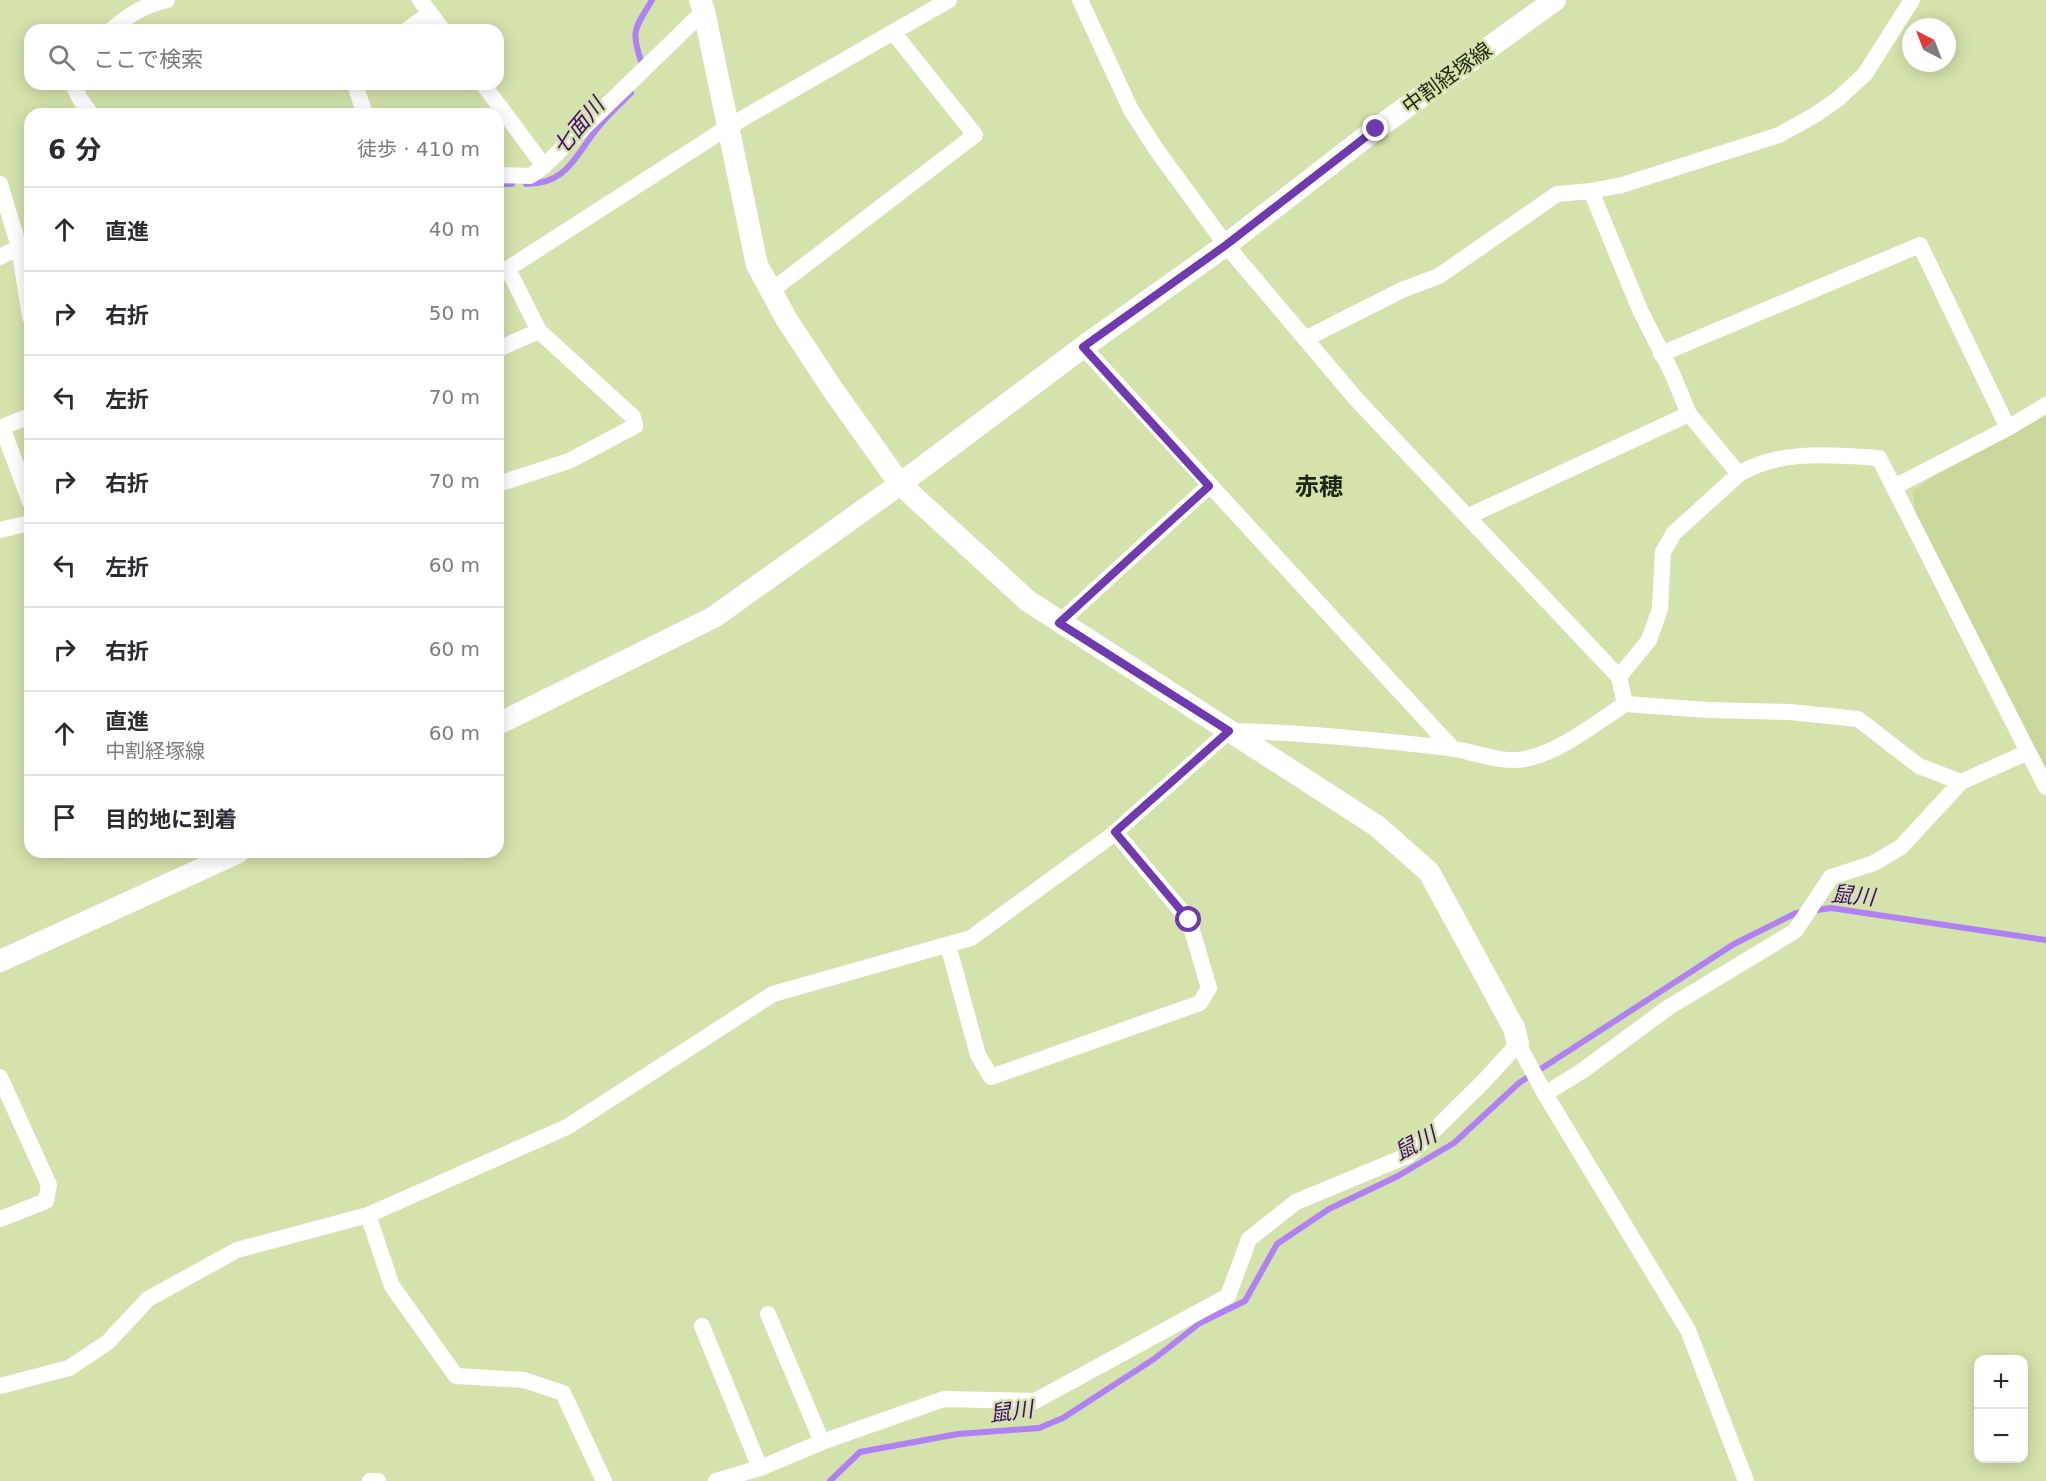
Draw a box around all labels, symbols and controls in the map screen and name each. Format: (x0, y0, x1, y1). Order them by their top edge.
north arrow (1902, 18, 1956, 72)
search box (24, 24, 504, 90)
street label: 中割経塚線 (1397, 37, 1497, 119)
icon: search (45, 41, 78, 74)
text: ここで検索 (93, 47, 203, 72)
water label: 七面川 (548, 91, 610, 160)
route end (1362, 115, 1388, 141)
text: 6 分 (48, 135, 101, 165)
text: 徒歩 · 410 m (357, 137, 480, 161)
icon: ahead (48, 213, 81, 246)
text: 40 m (429, 217, 480, 241)
text: 直進 (105, 219, 149, 244)
icon: right (48, 297, 81, 330)
text: 50 m (429, 301, 480, 325)
text: 右折 (105, 303, 149, 328)
icon: left (48, 381, 81, 414)
text: 70 m (429, 385, 480, 409)
text: 左折 (105, 387, 149, 412)
icon: right (48, 465, 81, 498)
text: 70 m (429, 469, 480, 493)
text: 右折 (105, 471, 149, 496)
district label: 赤穂 (1295, 473, 1343, 501)
icon: left (48, 549, 81, 582)
text: 60 m (429, 553, 480, 577)
text: 左折 (105, 555, 149, 580)
icon: right (48, 633, 81, 666)
text: 60 m (429, 637, 480, 661)
text: 右折 (105, 639, 149, 664)
text: 直進 (105, 709, 149, 734)
icon: ahead (48, 717, 81, 750)
text: 60 m (429, 721, 480, 745)
text: 中割経塚線 (105, 739, 205, 763)
icon: arrive (48, 801, 81, 834)
text: 目的地に到着 (105, 807, 237, 832)
water label: 鼠川 (1830, 881, 1878, 910)
route start (1175, 906, 1201, 932)
water label: 鼠川 (1390, 1121, 1442, 1165)
map controls (1974, 1355, 2028, 1463)
button: + (1974, 1355, 2028, 1409)
water label: 鼠川 (988, 1396, 1036, 1427)
button: − (1974, 1409, 2028, 1463)

